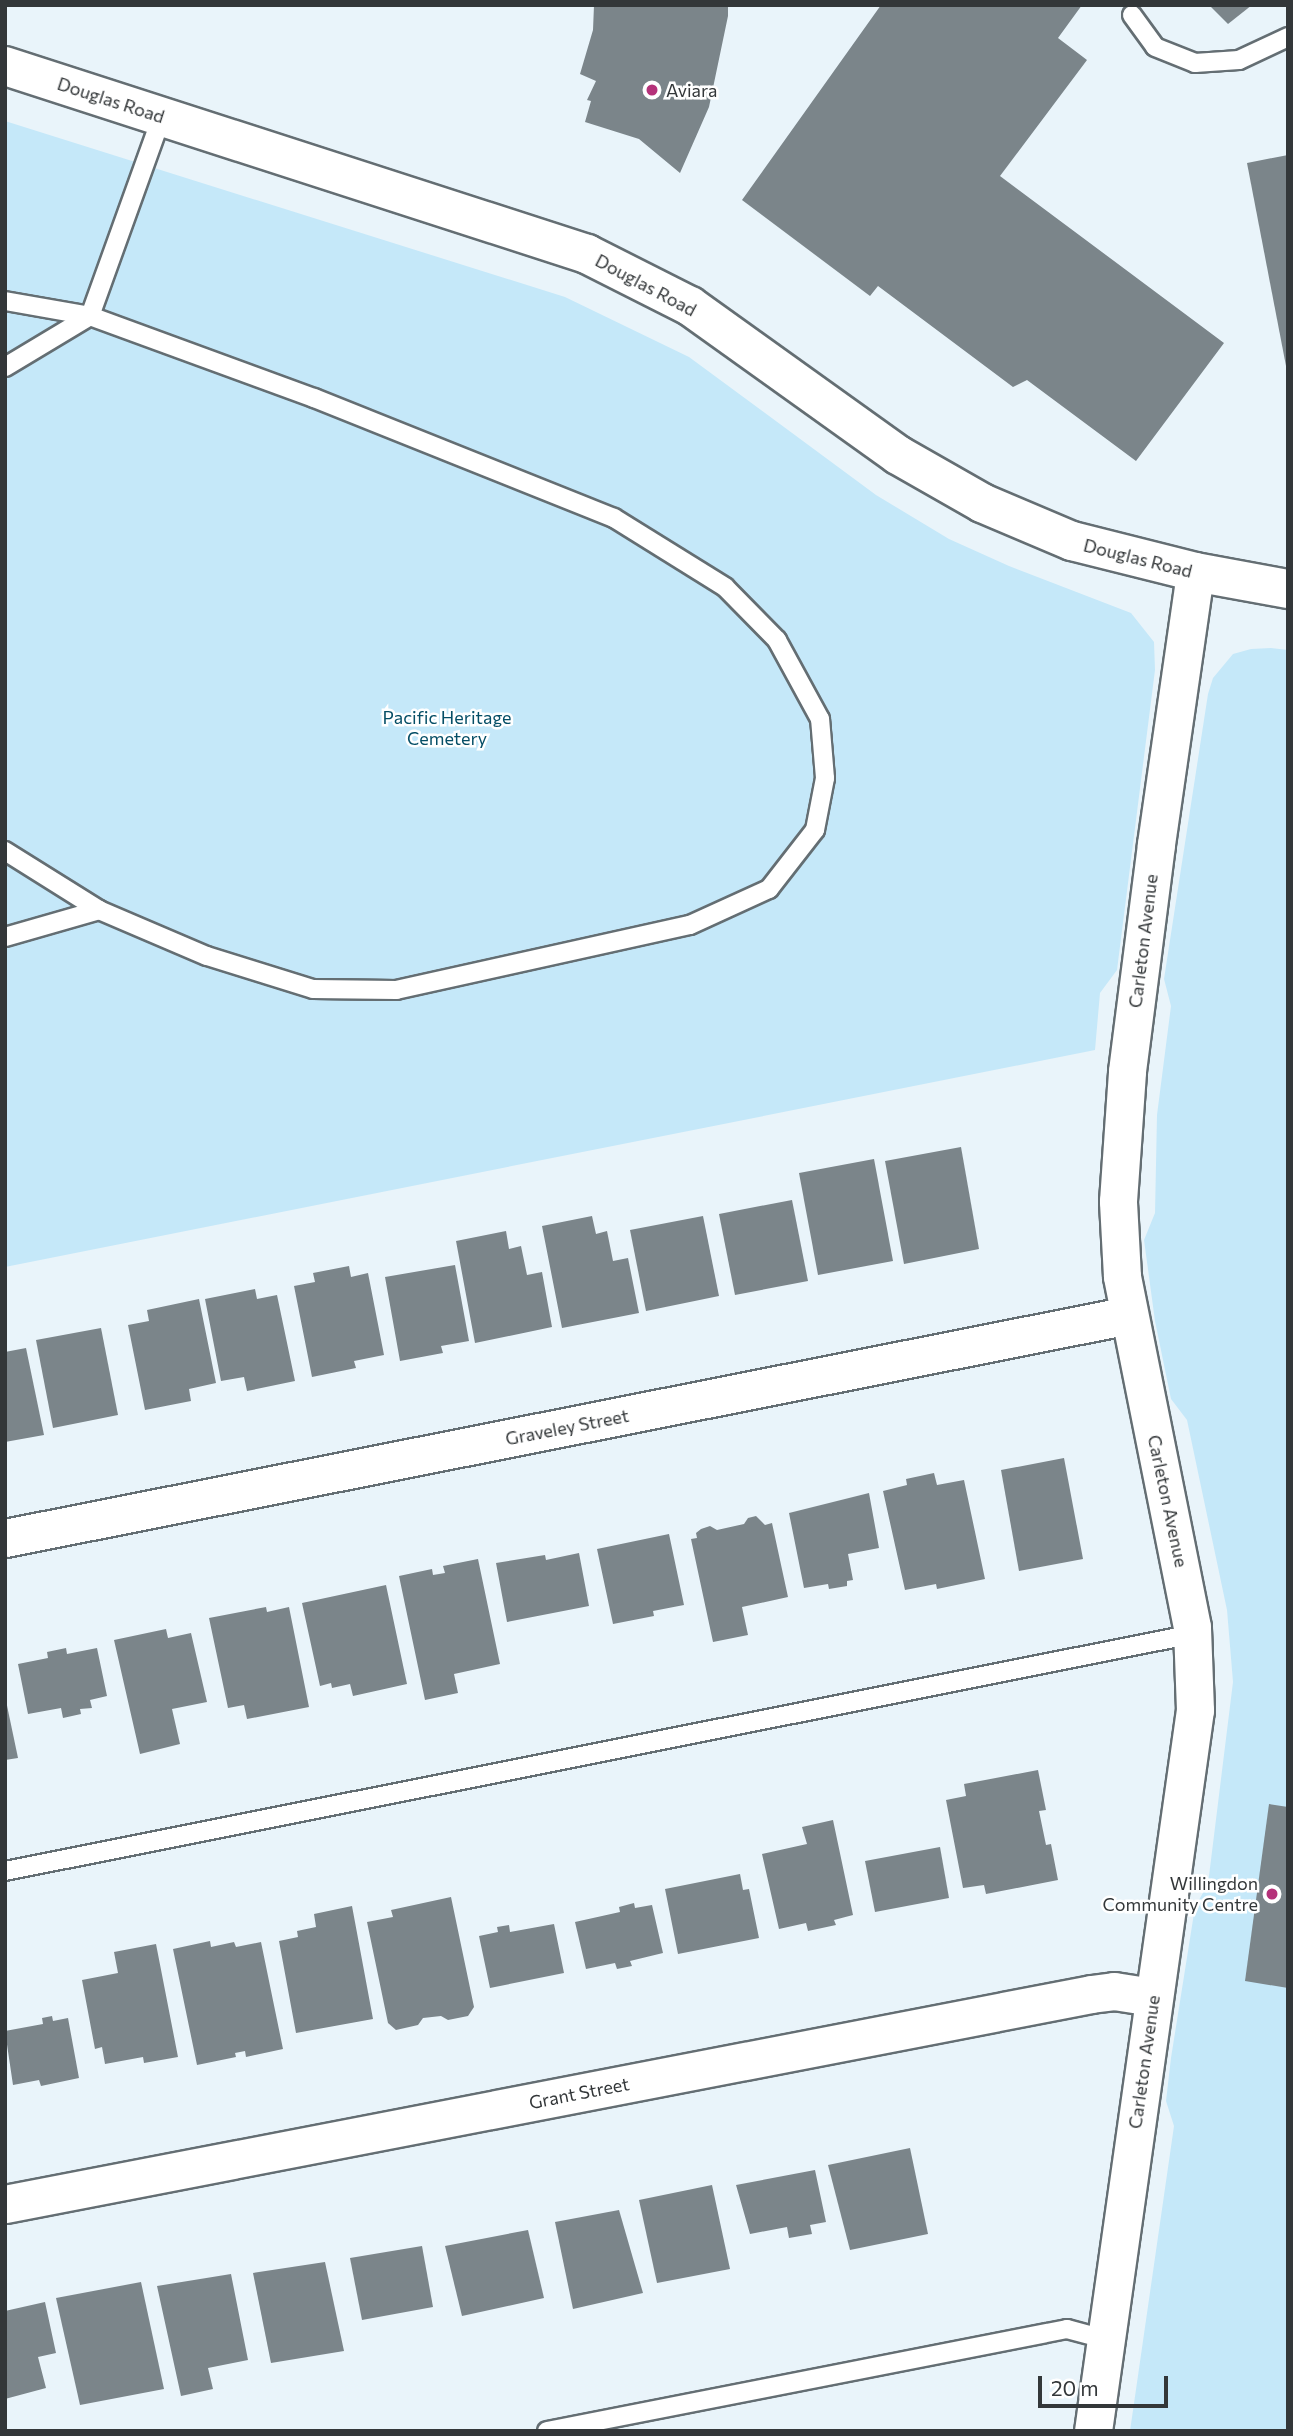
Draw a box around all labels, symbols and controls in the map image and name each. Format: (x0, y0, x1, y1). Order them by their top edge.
street label: Douglas Road (55, 73, 167, 127)
place label: Aviara (666, 79, 717, 101)
marker: Aviara (644, 82, 660, 98)
street label: Douglas Road (592, 249, 700, 321)
street label: Douglas Road (1081, 534, 1195, 582)
park label: Pacific Heritage Cemetery (383, 707, 511, 750)
street label: Carleton Avenue (1124, 873, 1162, 1009)
street label: Graveley Street (503, 1404, 631, 1450)
street label: Carleton Avenue (1143, 1433, 1193, 1569)
place label: Willingdon Community Centre (1102, 1873, 1258, 1916)
marker: Willingdon Community Centre (1264, 1886, 1280, 1902)
street label: Carleton Avenue (1124, 1994, 1164, 2130)
street label: Grant Street (527, 2073, 631, 2113)
scale bar (1041, 2362, 1170, 2406)
text: 20 m (1051, 2375, 1099, 2400)

